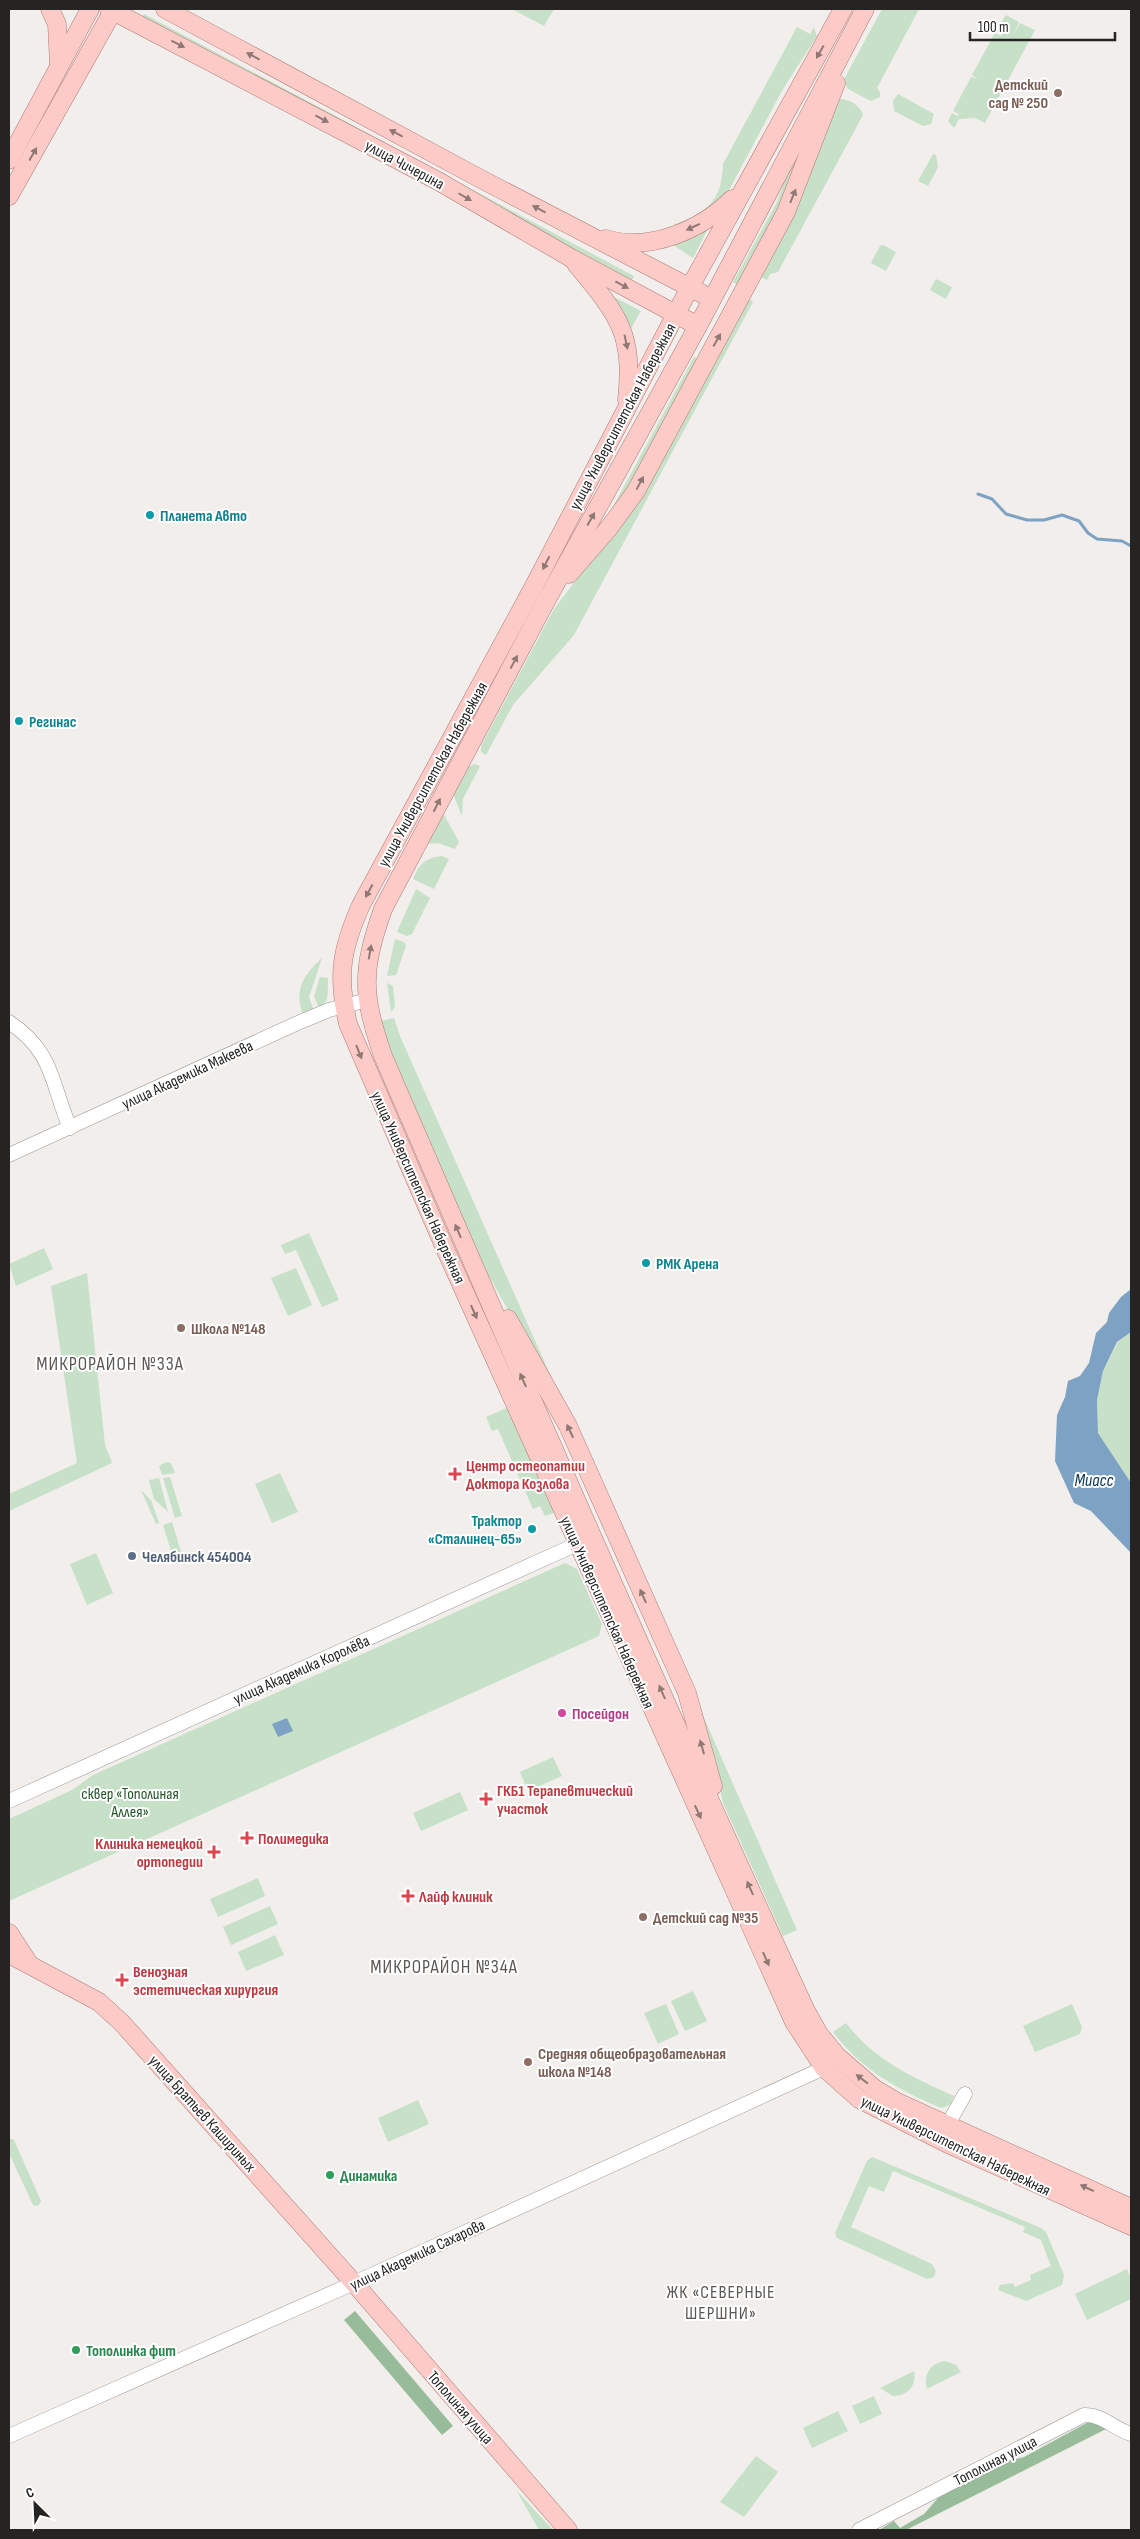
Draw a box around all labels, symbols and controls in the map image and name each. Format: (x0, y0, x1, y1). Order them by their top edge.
scale bar (970, 10, 1115, 42)
text: 100 m (978, 18, 1009, 37)
one-way arrow (171, 40, 185, 48)
one-way arrow (816, 44, 824, 59)
one-way arrow (245, 52, 260, 60)
place label: Детский сад № 250 (989, 76, 1048, 113)
marker: Детский сад № 250 (1052, 87, 1064, 99)
one-way arrow (315, 115, 328, 124)
one-way arrow (389, 128, 402, 137)
street label: улица Чичерина (361, 136, 447, 194)
one-way arrow (29, 146, 37, 161)
one-way arrow (789, 189, 797, 203)
one-way arrow (458, 192, 471, 201)
one-way arrow (532, 205, 546, 213)
one-way arrow (686, 223, 700, 231)
one-way arrow (615, 280, 628, 289)
street label: улица Университетская Набережная (566, 320, 681, 513)
one-way arrow (713, 332, 721, 347)
one-way arrow (622, 334, 630, 349)
one-way arrow (636, 475, 644, 490)
place label: Планета Авто (160, 507, 247, 526)
marker: Планета Авто (144, 509, 156, 521)
one-way arrow (587, 512, 596, 526)
one-way arrow (542, 556, 550, 570)
one-way arrow (509, 655, 518, 668)
street label: улица Университетская Набережная (374, 679, 492, 871)
place label: Регинас (29, 713, 77, 732)
marker: Регинас (13, 715, 25, 727)
one-way arrow (433, 798, 441, 812)
one-way arrow (364, 884, 373, 897)
one-way arrow (366, 944, 374, 960)
street label: улица Академика Макеева (119, 1037, 256, 1114)
one-way arrow (356, 1044, 363, 1059)
street label: улица Университетская Набережная (367, 1088, 469, 1287)
one-way arrow (454, 1224, 462, 1238)
place label: РМК Арена (656, 1255, 719, 1274)
marker: РМК Арена (640, 1257, 652, 1269)
one-way arrow (470, 1305, 478, 1319)
place label: Школа №148 (191, 1320, 266, 1339)
marker: Школа №148 (175, 1322, 187, 1334)
district label: МИКРОРАЙОН №33А (36, 1353, 184, 1376)
one-way arrow (519, 1373, 527, 1387)
one-way arrow (566, 1424, 574, 1439)
place label: Центр остеопатии Доктора Козлова (466, 1457, 585, 1494)
marker: Центр остеопатии Доктора Козлова (448, 1467, 462, 1481)
water label: Миасс (1074, 1470, 1114, 1491)
place label: Трактор «Сталинец-65» (428, 1512, 522, 1549)
street label: улица Университетская Набережная (556, 1513, 658, 1712)
marker: Трактор «Сталинец-65» (526, 1523, 538, 1535)
place label: Челябинск 454004 (142, 1548, 252, 1567)
marker: Челябинск 454004 (126, 1550, 138, 1562)
one-way arrow (639, 1589, 647, 1603)
street label: улица Академика Королёва (231, 1632, 373, 1709)
one-way arrow (658, 1685, 666, 1699)
place label: Посейдон (572, 1705, 629, 1724)
marker: Посейдон (556, 1707, 568, 1719)
one-way arrow (698, 1739, 706, 1754)
place label: ГКБ1 Терапевтический участок (497, 1782, 633, 1819)
park label: сквер «Тополиная Аллея» (81, 1785, 179, 1822)
marker: ГКБ1 Терапевтический участок (479, 1792, 493, 1806)
one-way arrow (694, 1805, 702, 1819)
place label: Полимедика (258, 1830, 329, 1849)
marker: Полимедика (240, 1831, 254, 1845)
place label: Клиника немецкой ортопедии (95, 1835, 203, 1872)
marker: Клиника немецкой ортопедии (207, 1845, 221, 1859)
one-way arrow (745, 1881, 753, 1895)
place label: Лайф клиник (418, 1888, 493, 1907)
marker: Лайф клиник (401, 1889, 415, 1903)
place label: Детский сад №35 (653, 1909, 758, 1928)
marker: Детский сад №35 (637, 1911, 649, 1923)
one-way arrow (762, 1952, 770, 1966)
district label: МИКРОРАЙОН №34А (370, 1956, 518, 1979)
place label: Венозная эстетическая хирургия (133, 1963, 278, 2000)
marker: Венозная эстетическая хирургия (115, 1973, 129, 1987)
place label: Средняя общеобразовательная школа №148 (538, 2045, 726, 2082)
street label: улица Братьев Кашириных (144, 2052, 259, 2176)
marker: Средняя общеобразовательная школа №148 (522, 2056, 534, 2068)
one-way arrow (855, 2074, 869, 2084)
street label: улица Университетская Набережная (857, 2092, 1053, 2201)
place label: Динамика (340, 2167, 397, 2186)
marker: Динамика (324, 2169, 336, 2181)
one-way arrow (1080, 2183, 1094, 2191)
street label: улица Академика Сахарова (347, 2216, 488, 2295)
district label: ЖК «СЕВЕРНЫЕ ШЕРШНИ» (667, 2282, 775, 2324)
place label: Тополинка фит (86, 2342, 176, 2361)
marker: Тополинка фит (70, 2344, 82, 2356)
street label: Тополиная улица (423, 2368, 497, 2448)
street label: Тополиная улица (951, 2432, 1040, 2490)
north arrow (10, 2479, 60, 2529)
text: С (23, 2483, 37, 2502)

